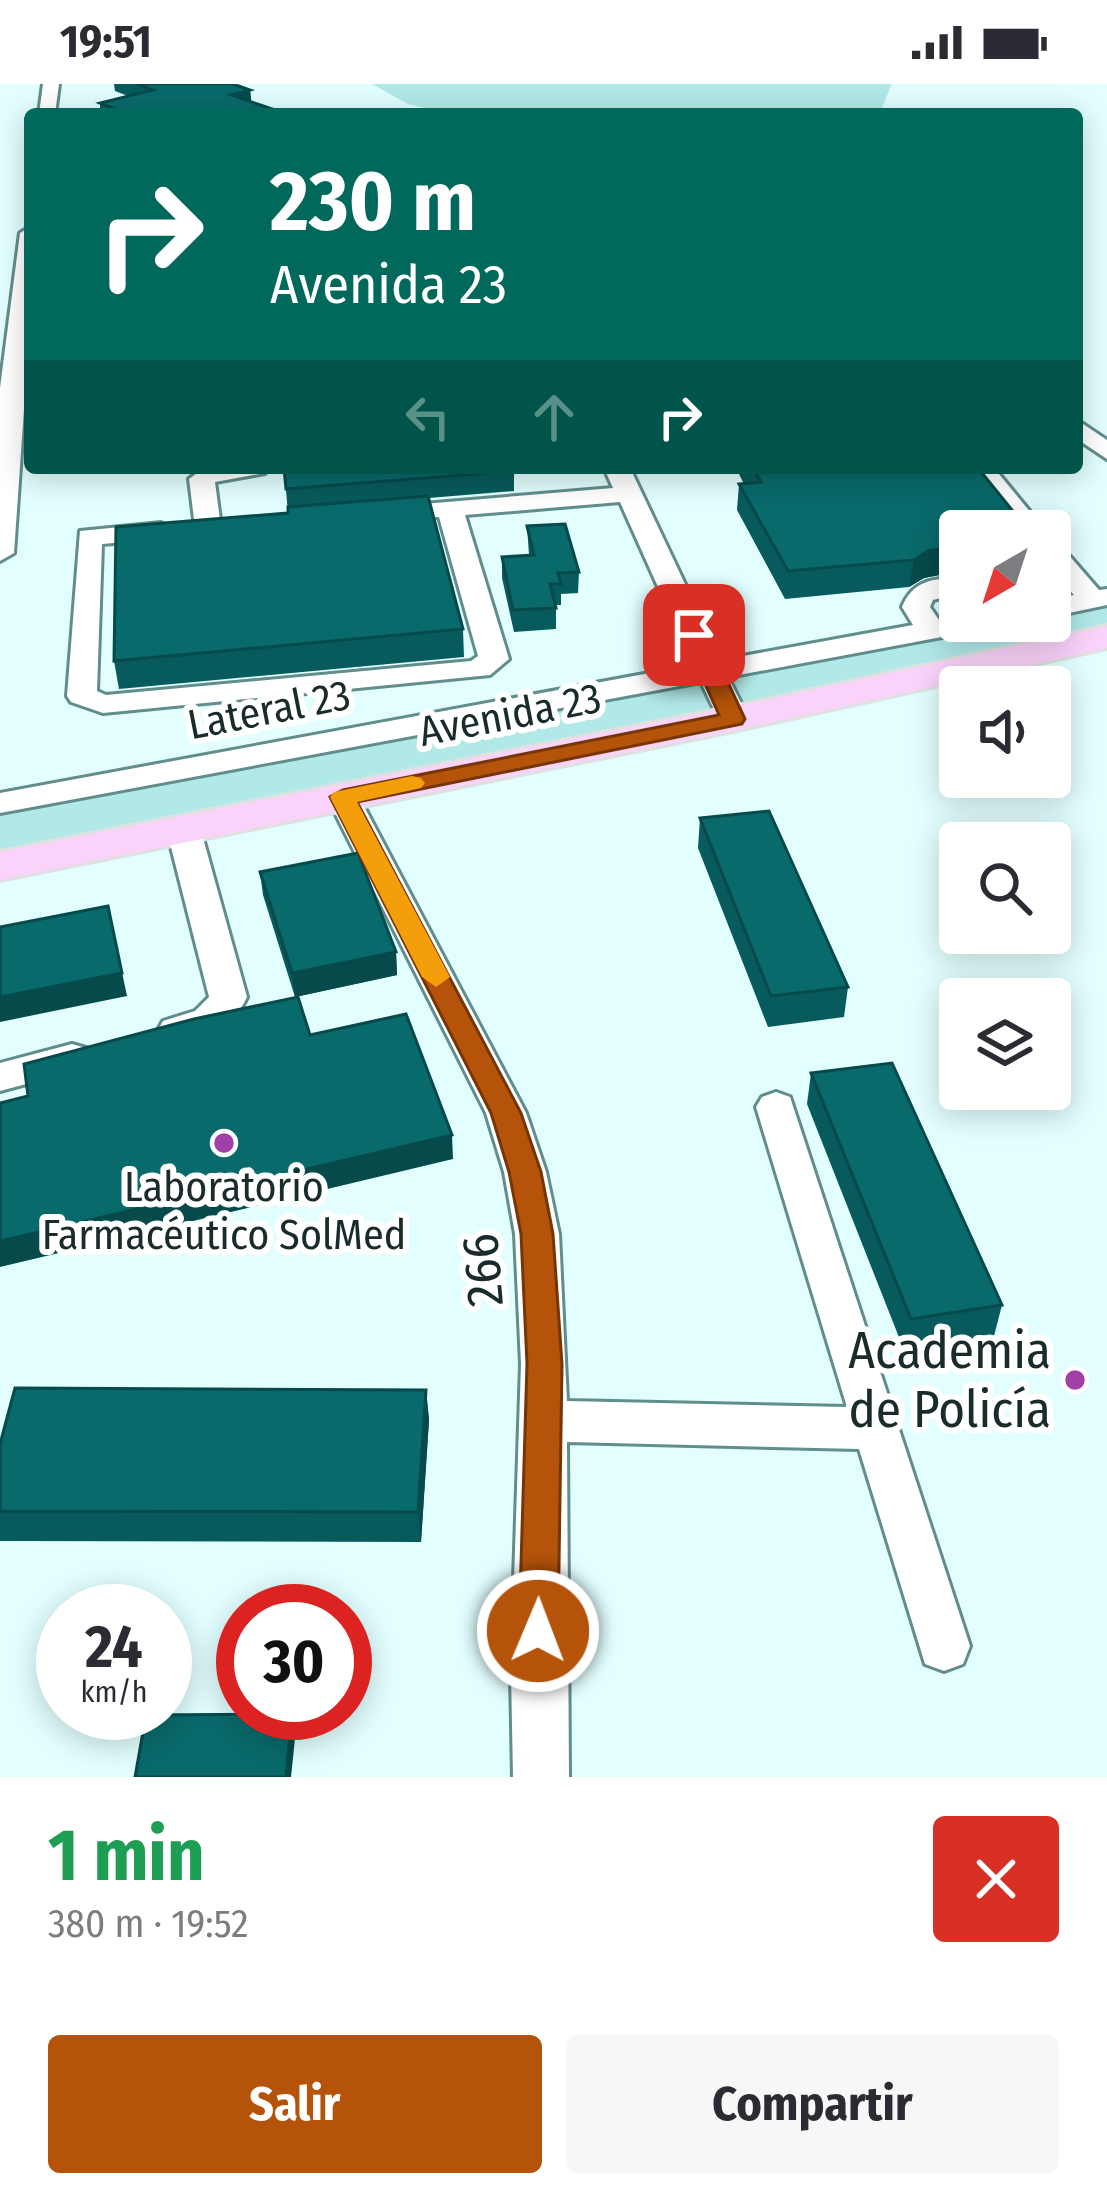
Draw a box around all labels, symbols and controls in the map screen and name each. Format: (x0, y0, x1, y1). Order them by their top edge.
text: 19:51 (60, 15, 152, 69)
text: 230 m (270, 151, 476, 252)
icon: right (72, 156, 228, 312)
text: Avenida 23 (270, 253, 507, 317)
icon: left (395, 384, 461, 450)
icon: ahead (521, 384, 587, 450)
icon: right (647, 384, 713, 450)
north arrow (939, 510, 1071, 642)
map controls (939, 510, 1071, 1110)
pin (643, 584, 745, 686)
icon: arrive (661, 602, 727, 668)
button: sound (939, 666, 1071, 798)
street label: Lateral 23 (183, 670, 355, 750)
street label: Avenida 23 (415, 673, 605, 757)
button: search (939, 822, 1071, 954)
button: layers (939, 978, 1071, 1110)
marker: Laboratorio Farmacéutico SolMed (211, 1130, 237, 1156)
place label: Laboratorio Farmacéutico SolMed (42, 1162, 406, 1260)
street label: 266 (449, 1231, 517, 1309)
place label: Academia de Policía (848, 1320, 1051, 1441)
marker: Academia de Policía (1062, 1367, 1088, 1393)
position arrow (475, 1568, 601, 1694)
speed limit sign: 30 (216, 1584, 372, 1740)
text: 24 (85, 1611, 143, 1683)
text: km/h (81, 1674, 147, 1710)
text: 1 min (48, 1813, 205, 1899)
button: close (933, 1816, 1059, 1942)
text: 380 m · 19:52 (48, 1901, 248, 1947)
button: Salir (48, 2035, 542, 2173)
button: Compartir (566, 2035, 1059, 2173)

